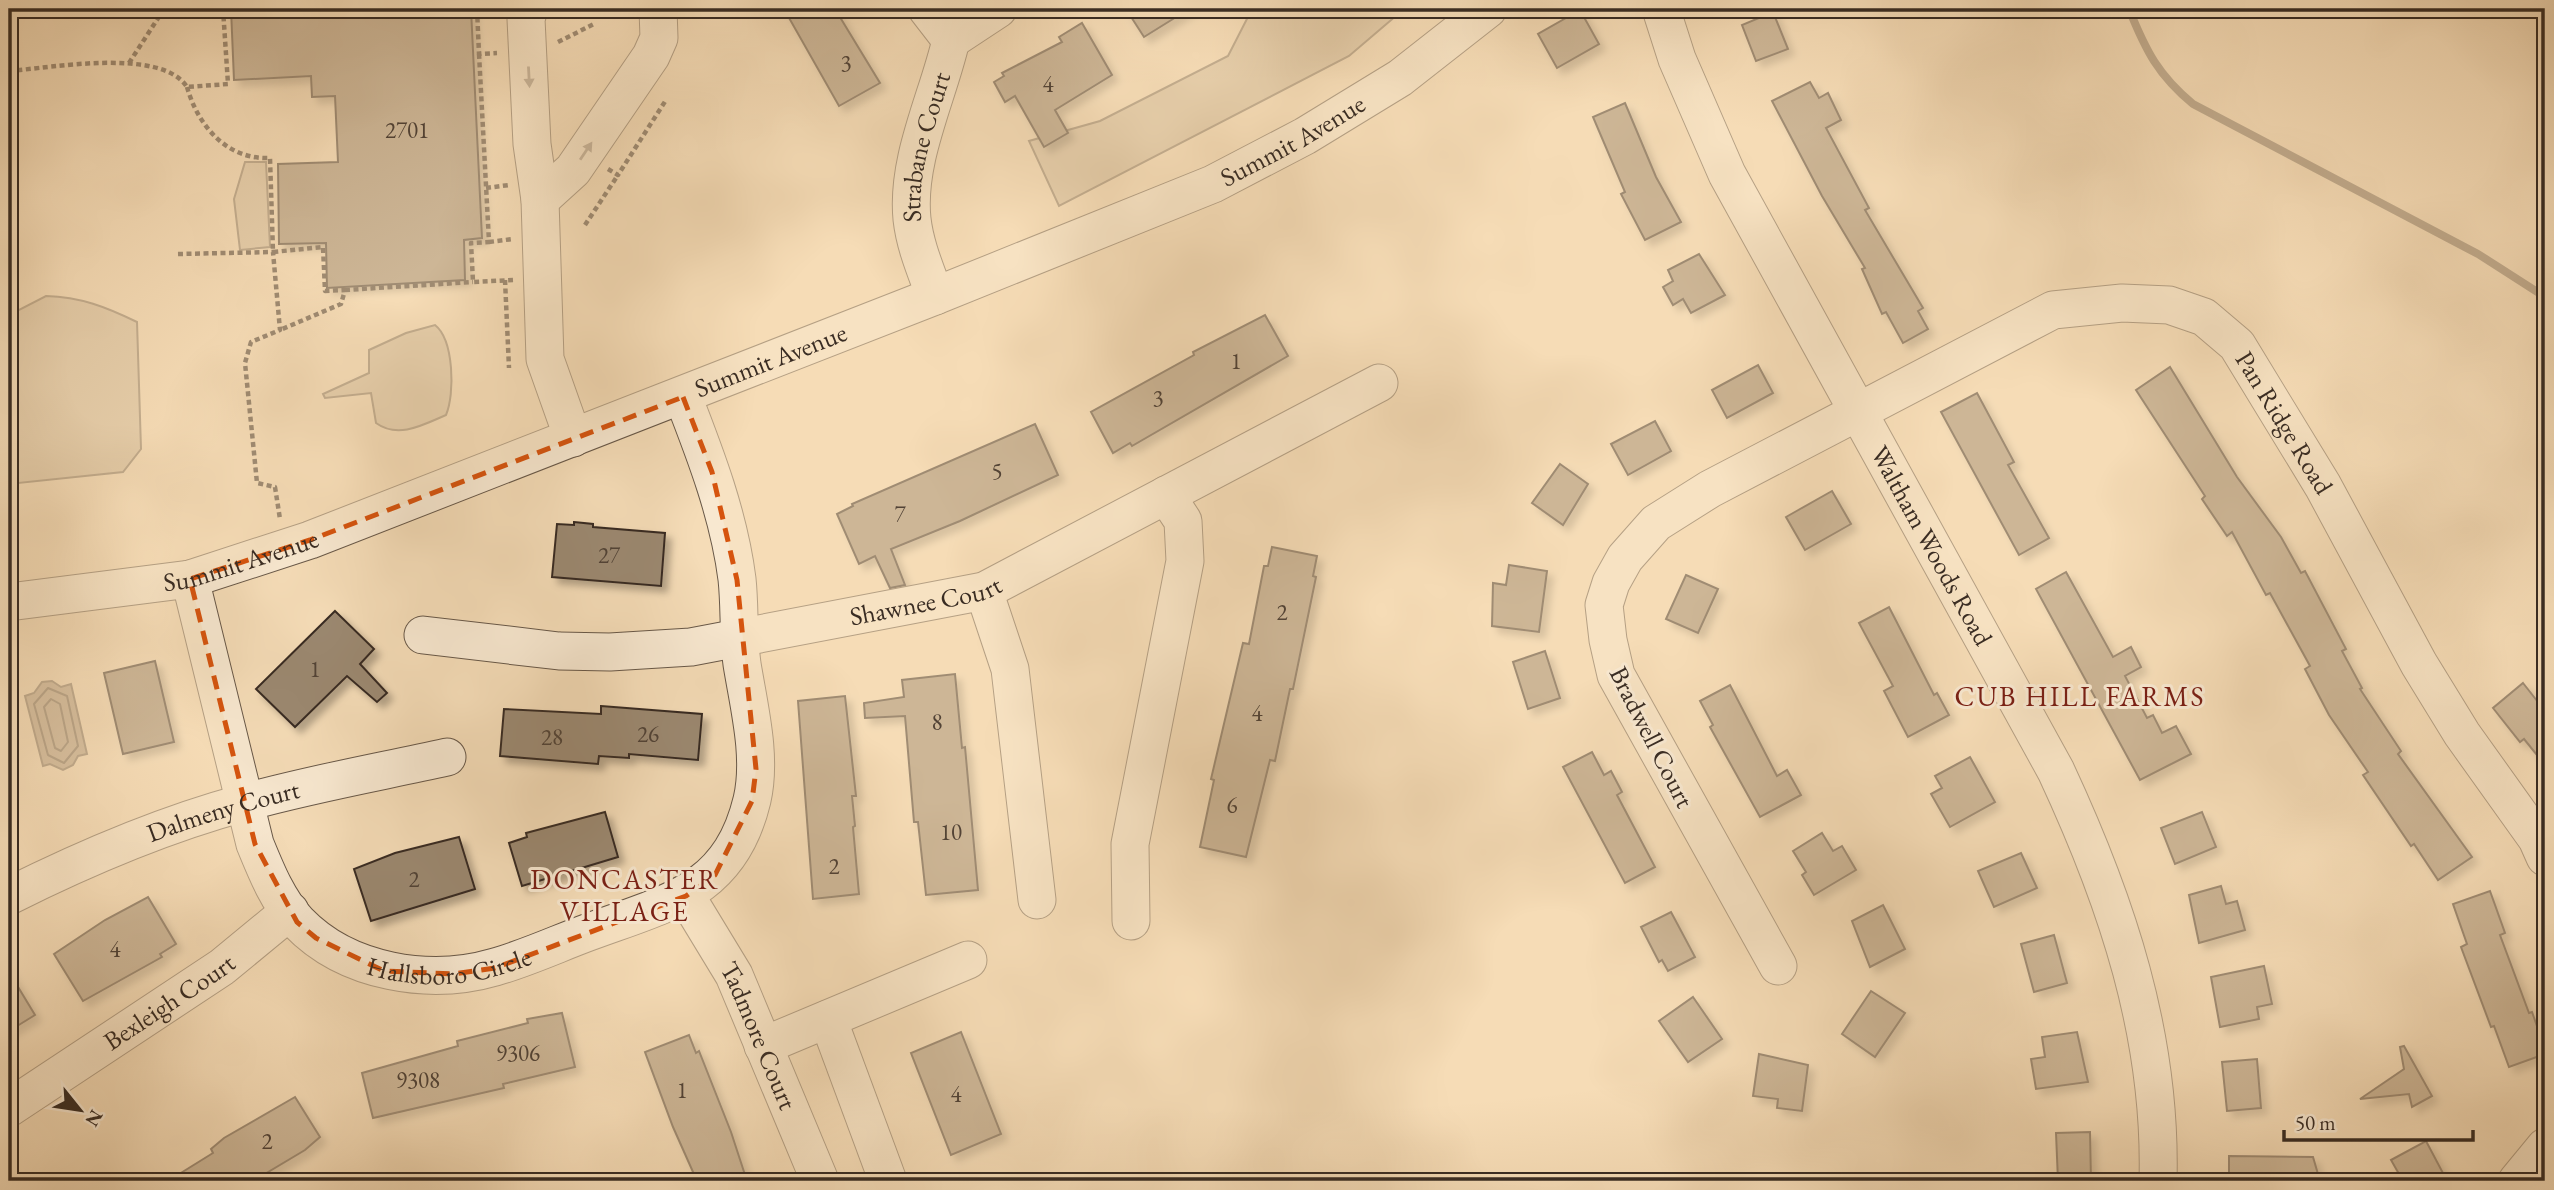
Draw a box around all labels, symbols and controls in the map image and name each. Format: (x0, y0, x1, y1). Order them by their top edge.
house number: 3 (840, 48, 852, 78)
one-way arrow (523, 66, 534, 88)
street label: Strabane Court (894, 68, 958, 224)
house number: 4 (1042, 69, 1054, 99)
street label: Summit Avenue (1214, 86, 1371, 194)
house number: 2701 (385, 115, 429, 145)
one-way arrow (579, 142, 593, 160)
street label: Summit Avenue (689, 315, 852, 405)
street label: Pan Ridge Road (2228, 345, 2341, 501)
house number: 1 (1230, 346, 1242, 376)
house number: 3 (1152, 383, 1164, 413)
street label: Waltham Woods Road (1863, 439, 2001, 652)
house number: 5 (991, 456, 1003, 486)
house number: 7 (894, 499, 906, 529)
street label: Summit Avenue (161, 521, 323, 599)
house number: 27 (598, 540, 621, 570)
street label: Shawnee Court (847, 568, 1008, 633)
house number: 2 (1276, 597, 1288, 627)
house number: 1 (309, 654, 321, 684)
street label: Bradwell Court (1602, 661, 1702, 813)
district label: CUB HILL FARMS (1955, 678, 2205, 714)
house number: 4 (1251, 698, 1263, 728)
house number: 8 (931, 707, 943, 737)
house number: 26 (637, 719, 659, 749)
house number: 28 (541, 722, 563, 752)
street label: Dalmeny Court (142, 772, 303, 850)
house number: 6 (1226, 790, 1238, 820)
house number: 10 (940, 817, 962, 847)
house number: 2 (828, 851, 840, 881)
district label: DONCASTER VILLAGE (530, 861, 720, 929)
house number: 2 (408, 864, 420, 894)
house number: 4 (109, 934, 121, 964)
street label: Hallsboro Circle (363, 939, 536, 992)
street label: Bexleigh Court (97, 946, 242, 1058)
street label: Tadmore Court (713, 955, 805, 1115)
house number: 9306 (496, 1038, 540, 1068)
house number: 9308 (396, 1065, 440, 1095)
north arrow (46, 1074, 116, 1144)
house number: 1 (676, 1075, 688, 1105)
house number: 4 (950, 1079, 962, 1109)
scale bar (2284, 1099, 2474, 1143)
text: N (79, 1105, 109, 1132)
text: 50 m (2295, 1109, 2336, 1136)
house number: 2 (261, 1126, 273, 1156)

